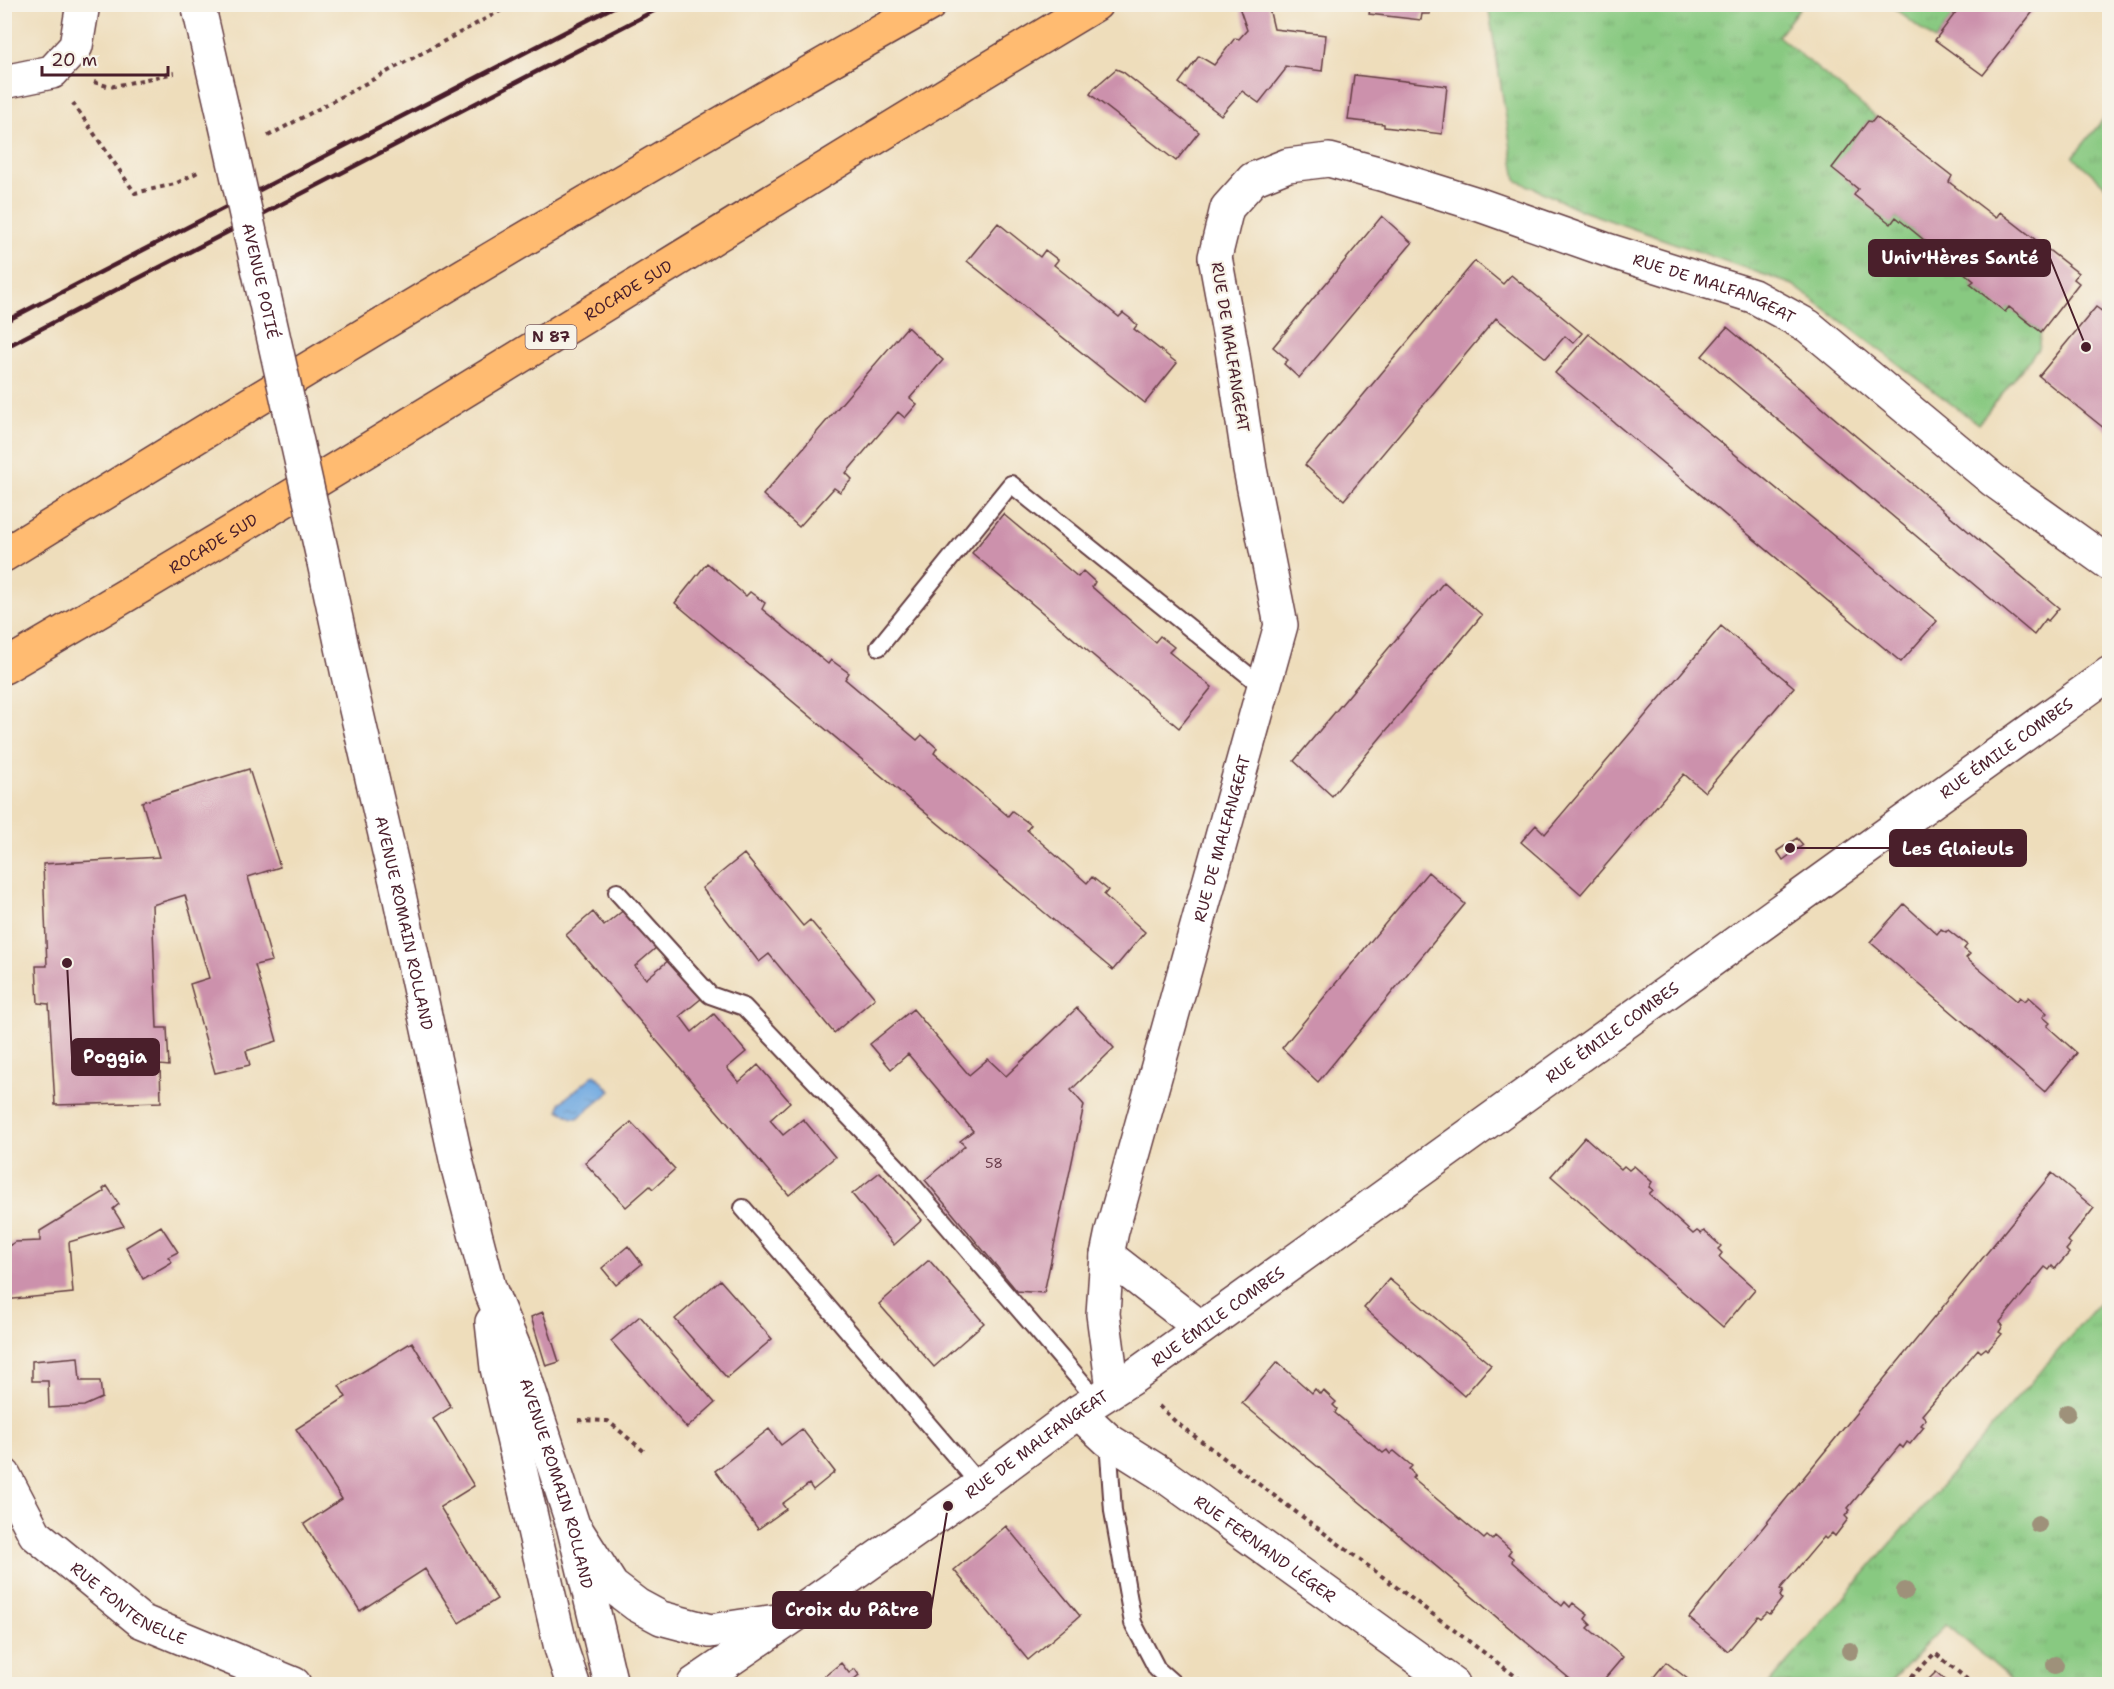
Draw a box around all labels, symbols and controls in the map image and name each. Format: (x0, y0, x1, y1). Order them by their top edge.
scale bar (42, 39, 168, 77)
text: 20 m (51, 48, 97, 72)
street label: AVENUE POTIÉ (237, 221, 284, 341)
callout: Univ'Hères Santé (1869, 240, 2050, 276)
text: Univ'Hères Santé (1881, 246, 2039, 270)
street label: RUE DE MALFANGEAT (1630, 249, 1799, 328)
street label: ROCADE SUD (580, 255, 676, 326)
street label: RUE DE MALFANGEAT (1207, 260, 1254, 434)
road number: N 87 (526, 325, 576, 349)
street label: ROCADE SUD (165, 509, 262, 578)
street label: RUE ÉMILE COMBES (1936, 693, 2077, 803)
street label: RUE DE MALFANGEAT (1189, 753, 1255, 924)
street label: AVENUE ROMAIN ROLLAND (370, 814, 438, 1032)
callout: Les Glaieuls (1890, 830, 2026, 866)
text: Les Glaieuls (1902, 837, 2014, 861)
street label: RUE ÉMILE COMBES (1541, 977, 1683, 1088)
callout: Poggia (72, 1039, 159, 1075)
text: Poggia (83, 1045, 148, 1069)
house number: 58 (985, 1154, 1003, 1172)
street label: RUE ÉMILE COMBES (1147, 1262, 1289, 1372)
street label: AVENUE ROMAIN ROLLAND (515, 1376, 598, 1591)
street label: RUE DE MALFANGEAT (961, 1386, 1112, 1504)
street label: RUE FERNAND LÉGER (1190, 1491, 1340, 1607)
street label: RUE FONTENELLE (66, 1557, 190, 1650)
callout: Croix du Pâtre (773, 1592, 931, 1628)
text: Croix du Pâtre (785, 1598, 919, 1622)

